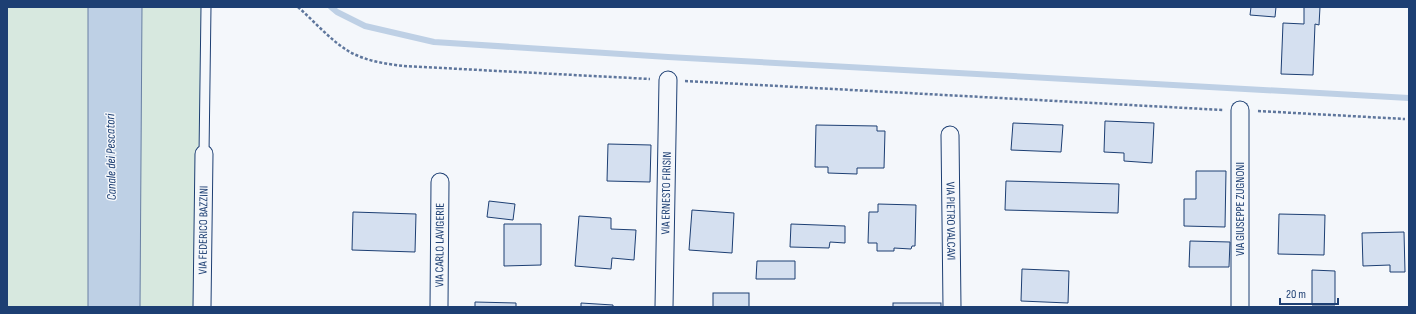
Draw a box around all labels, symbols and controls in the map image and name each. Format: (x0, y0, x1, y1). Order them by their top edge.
water label: Canale dei Pescatori (102, 113, 120, 201)
street label: VIA ERNESTO FIRISIN (658, 151, 675, 235)
street label: VIA GIUSEPPE ZUGNONI (1233, 162, 1248, 256)
street label: VIA PIETRO VALCAVI (943, 182, 958, 260)
street label: VIA FEDERICO BAZZINI (195, 186, 212, 274)
street label: VIA CARLO LAVIGERIE (432, 203, 448, 287)
scale bar (1280, 280, 1338, 306)
text: 20 m (1286, 287, 1306, 302)

